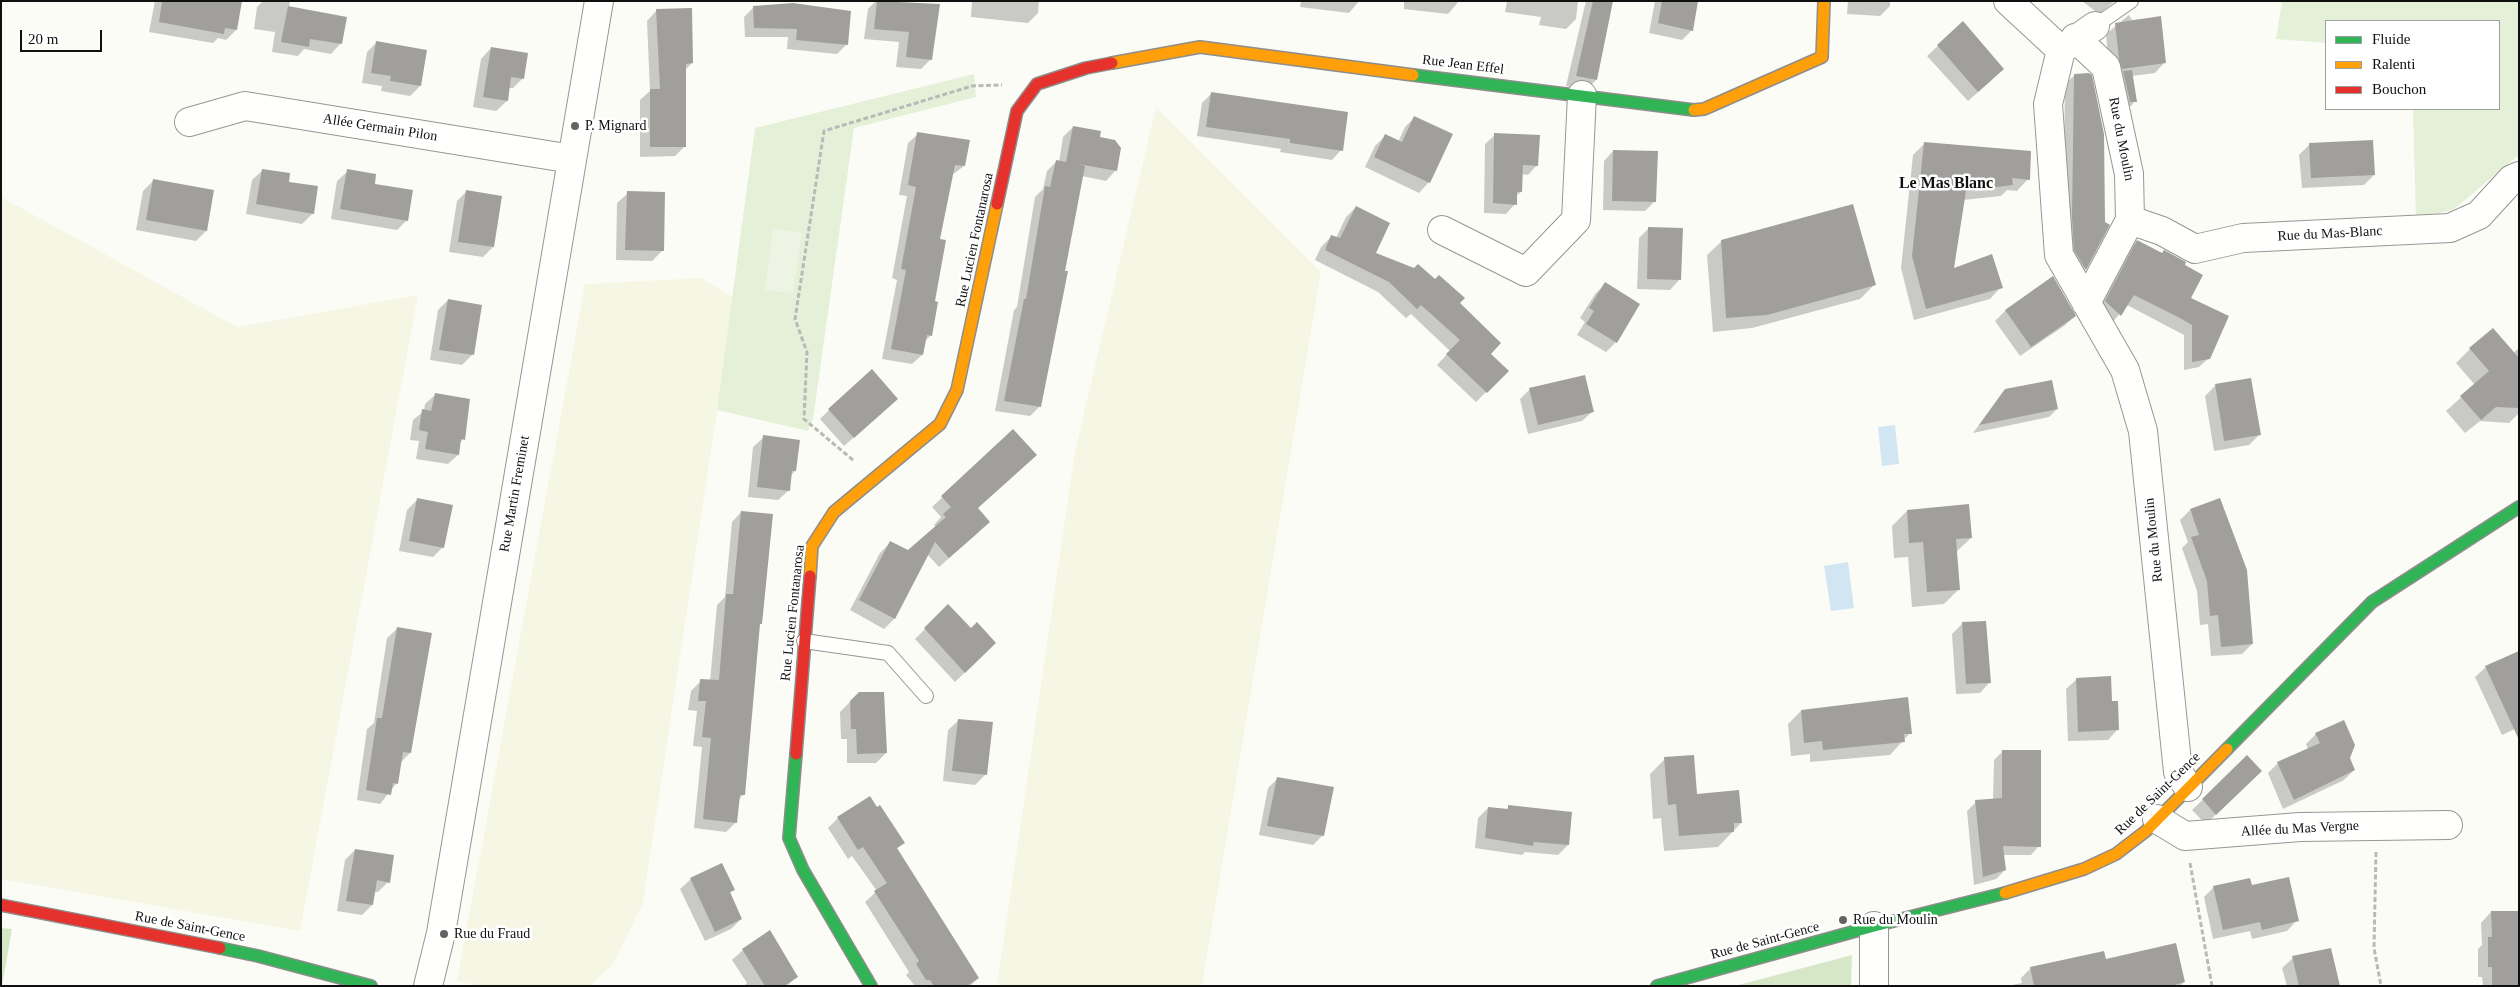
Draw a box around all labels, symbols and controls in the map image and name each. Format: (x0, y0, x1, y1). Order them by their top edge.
scale bar (22, 20, 105, 52)
legend (2325, 20, 2500, 110)
text: 20 m (28, 31, 58, 47)
text: Fluide (2372, 31, 2410, 47)
street label: Rue Jean Effel (1421, 52, 1505, 78)
text: Ralenti (2372, 56, 2415, 72)
text: Bouchon (2372, 81, 2426, 97)
street label: Rue du Moulin (2105, 96, 2137, 182)
street label: Allée Germain Pilon (321, 111, 439, 145)
place label: P. Mignard (585, 118, 646, 134)
marker: P. Mignard (569, 120, 581, 132)
street label: Rue Lucien Fontanarosa (953, 171, 997, 309)
district label: Le Mas Blanc (1899, 174, 1993, 194)
street label: Rue du Mas-Blanc (2277, 223, 2383, 245)
street label: Rue Martin Freminet (496, 434, 534, 554)
street label: Rue du Moulin (2141, 497, 2167, 583)
street label: Rue Lucien Fontanarosa (777, 544, 809, 682)
street label: Rue de Saint-Gence (2112, 749, 2204, 839)
street label: Allée du Mas Vergne (2240, 818, 2360, 840)
street label: Rue de Saint-Gence (133, 908, 247, 946)
place label: Rue du Moulin (1853, 912, 1938, 928)
marker: Rue du Moulin (1837, 914, 1849, 926)
street label: Rue de Saint-Gence (1709, 918, 1821, 964)
place label: Rue du Fraud (454, 926, 530, 942)
marker: Rue du Fraud (438, 928, 450, 940)

